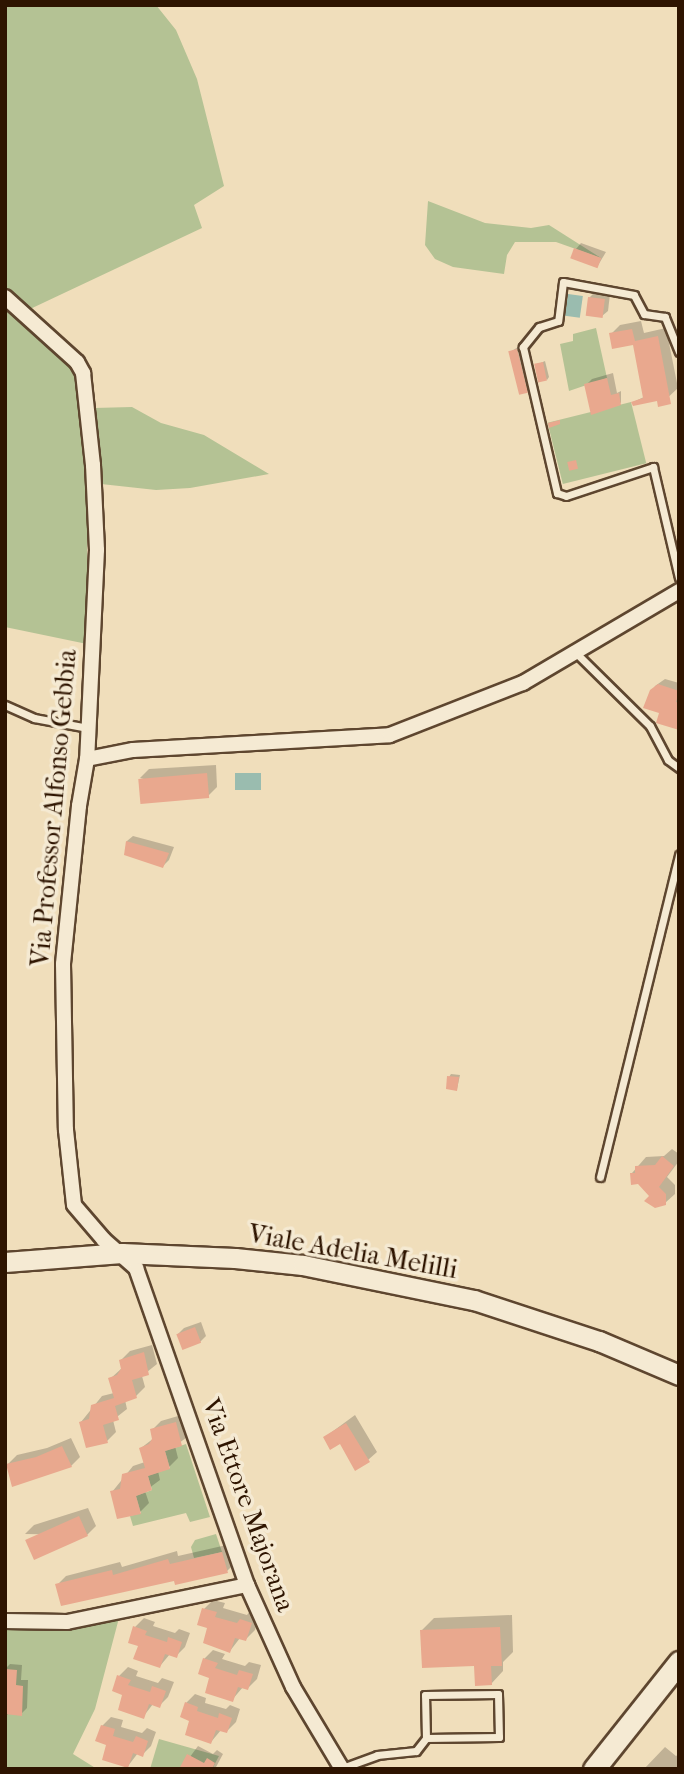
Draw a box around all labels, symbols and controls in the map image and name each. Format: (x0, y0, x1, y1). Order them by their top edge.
street label: Via Professor Alfonso Gebbia (25, 648, 83, 968)
street label: Viale Adelia Melilli (246, 1218, 460, 1286)
street label: Via Ettore Majorana (195, 1394, 301, 1616)

